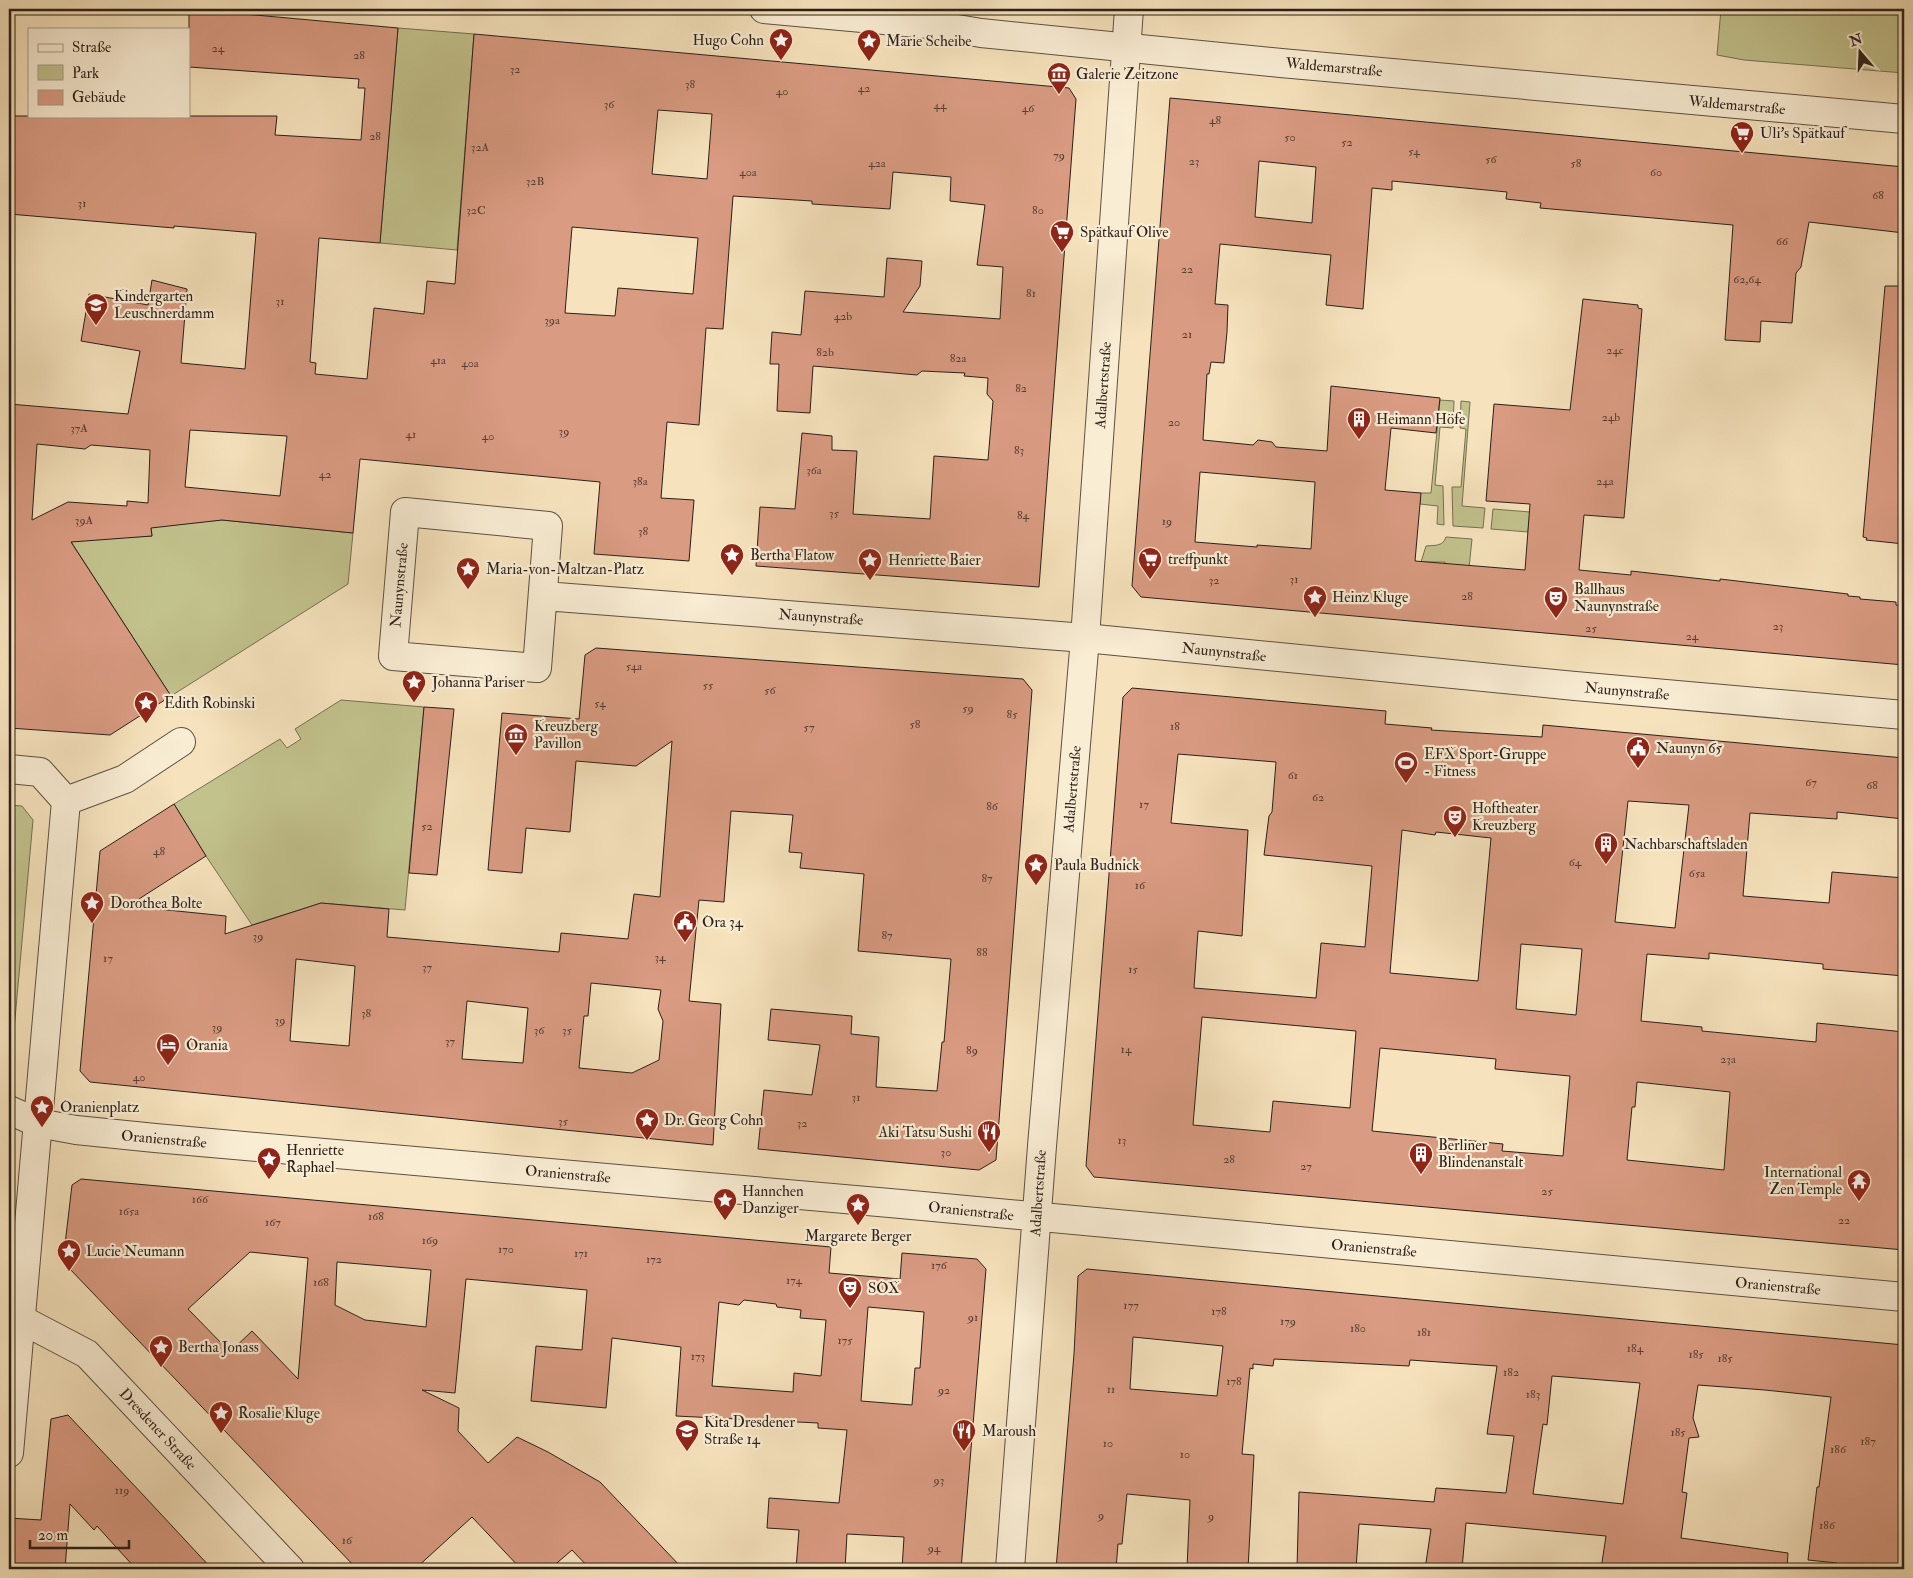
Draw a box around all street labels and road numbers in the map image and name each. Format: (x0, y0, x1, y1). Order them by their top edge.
street label: Waldemarstraße (1284, 54, 1383, 81)
street label: Waldemarstraße (1687, 92, 1786, 119)
street label: Adalbertstraße (1091, 341, 1116, 430)
street label: Naunynstraße (386, 542, 413, 628)
street label: Naunynstraße (778, 605, 864, 630)
street label: Naunynstraße (1181, 639, 1267, 666)
street label: Naunynstraße (1584, 678, 1670, 705)
street label: Adalbertstraße (1059, 745, 1086, 834)
street label: Oranienstraße (120, 1126, 208, 1153)
street label: Adalbertstraße (1026, 1149, 1051, 1238)
street label: Oranienstraße (524, 1161, 612, 1188)
street label: Oranienstraße (927, 1198, 1015, 1225)
street label: Oranienstraße (1330, 1235, 1418, 1262)
street label: Oranienstraße (1734, 1273, 1822, 1300)
street label: Dresdener Straße (115, 1385, 200, 1474)

